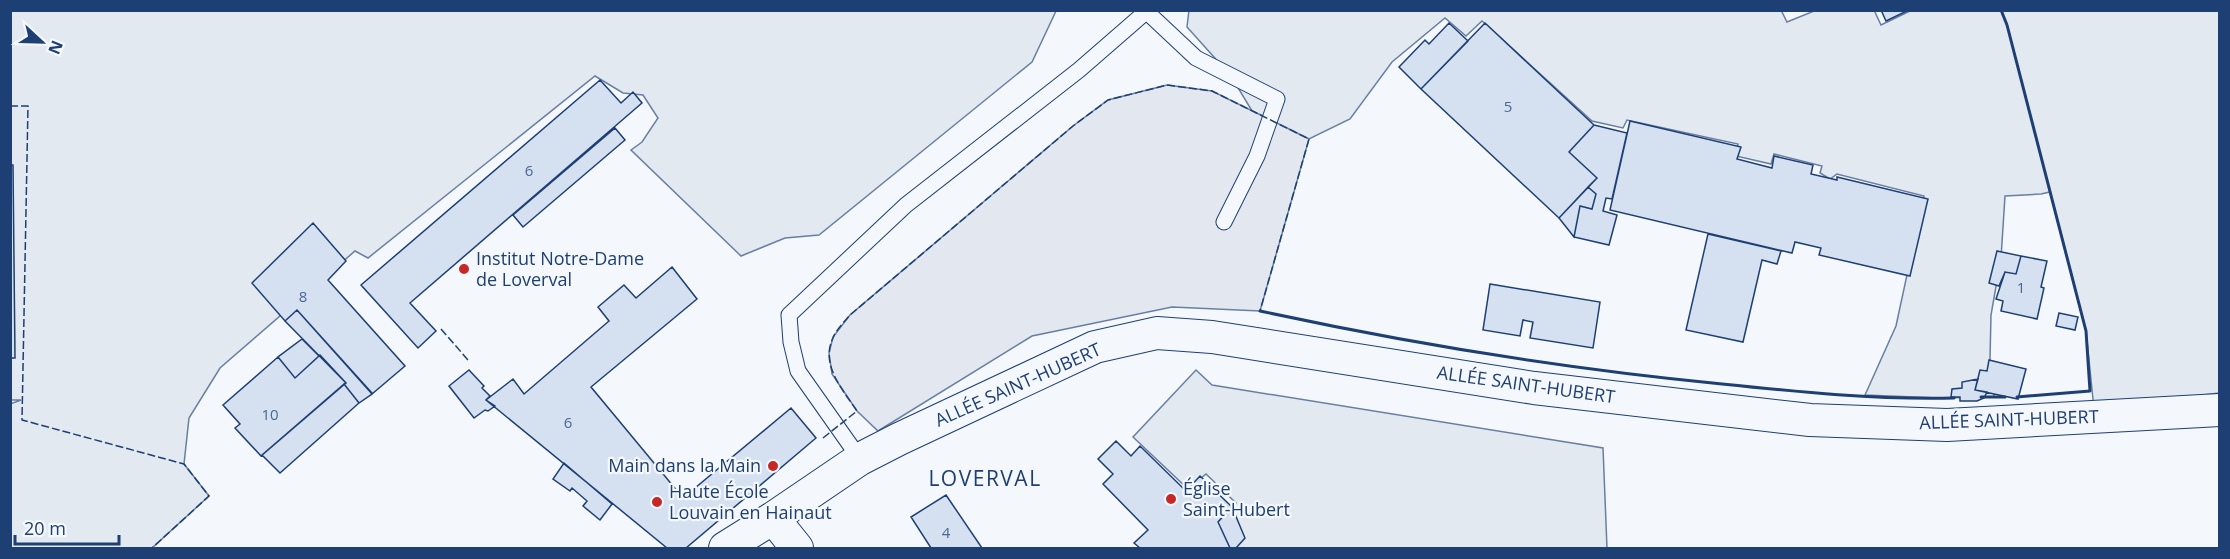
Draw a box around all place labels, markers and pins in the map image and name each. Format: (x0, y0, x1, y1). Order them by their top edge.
place label: Institut Notre-Dame de Loverval (476, 246, 644, 291)
marker: Institut Notre-Dame de Loverval (457, 262, 471, 276)
place label: Main dans la Main (608, 453, 761, 477)
marker: Main dans la Main (766, 459, 780, 473)
place label: Église Saint-Hubert (1183, 476, 1290, 521)
place label: Haute École Louvain en Hainaut (669, 479, 832, 524)
marker: Église Saint-Hubert (1164, 492, 1178, 506)
marker: Haute École Louvain en Hainaut (650, 495, 664, 509)

